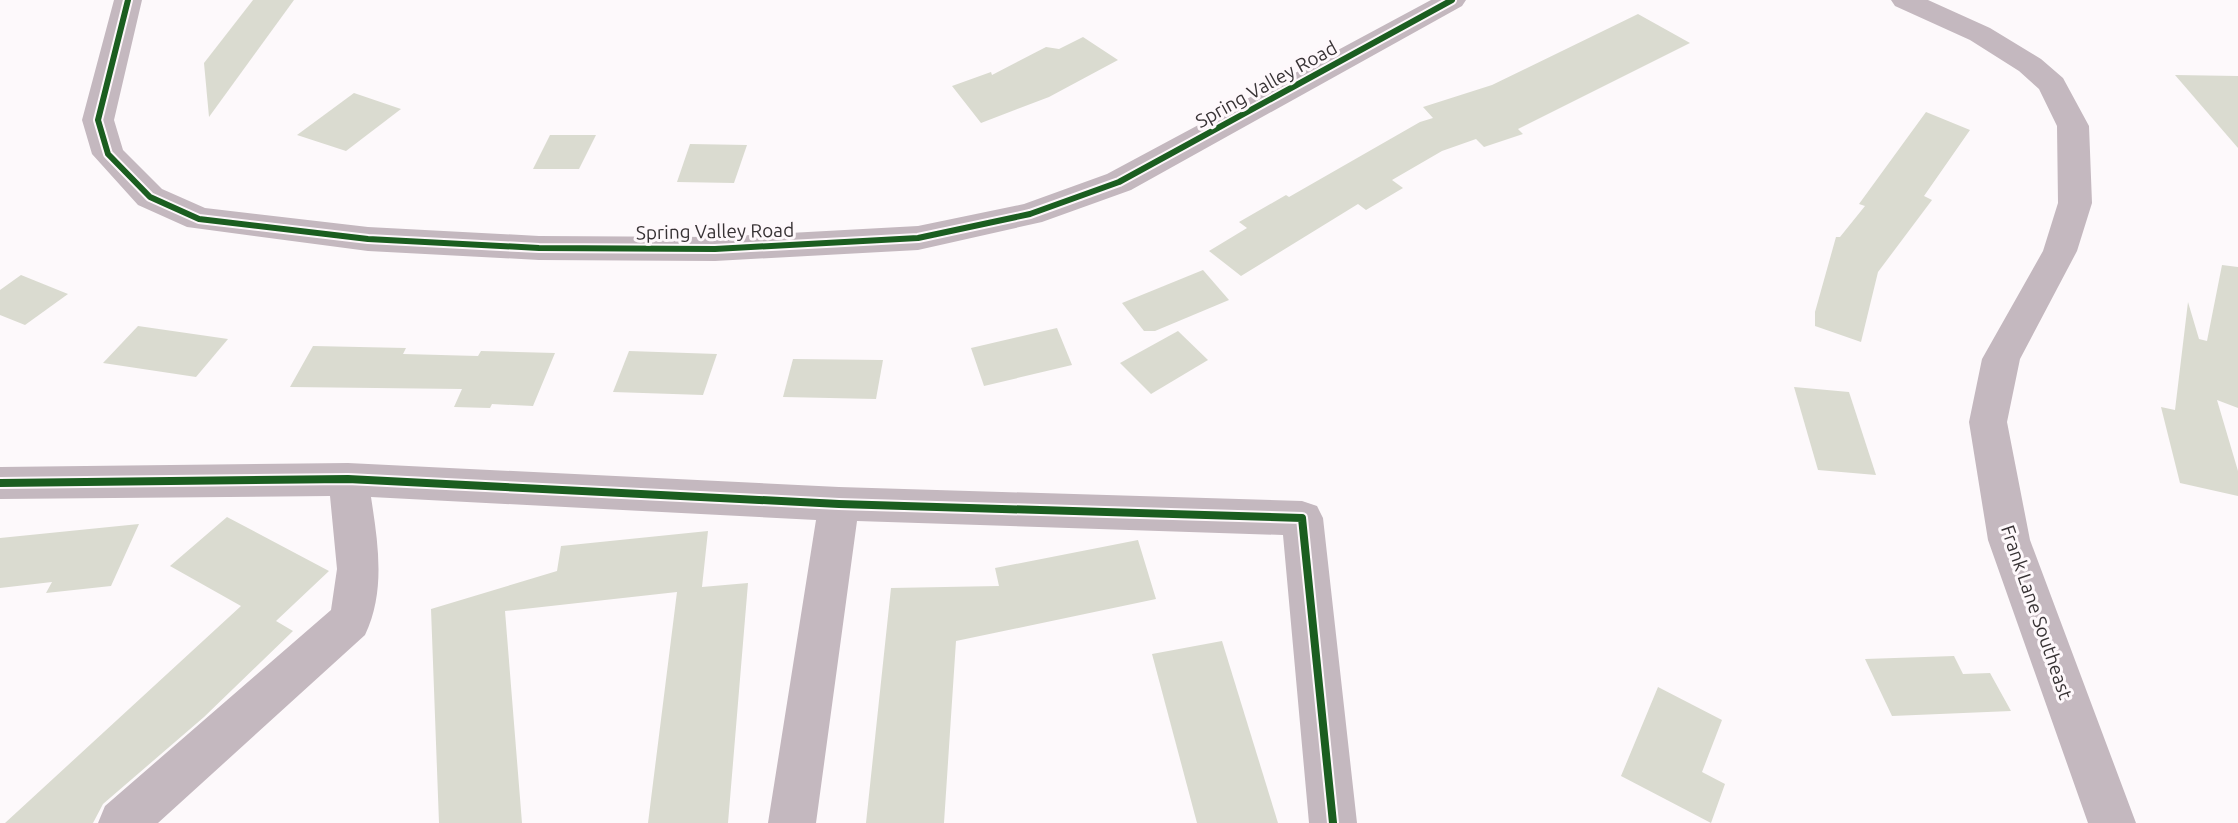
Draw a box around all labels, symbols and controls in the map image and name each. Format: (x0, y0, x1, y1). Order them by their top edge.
street label: Spring Valley Road (1191, 36, 1341, 132)
street label: Spring Valley Road (636, 219, 794, 243)
street label: Frank Lane Southeast (1997, 522, 2077, 702)

